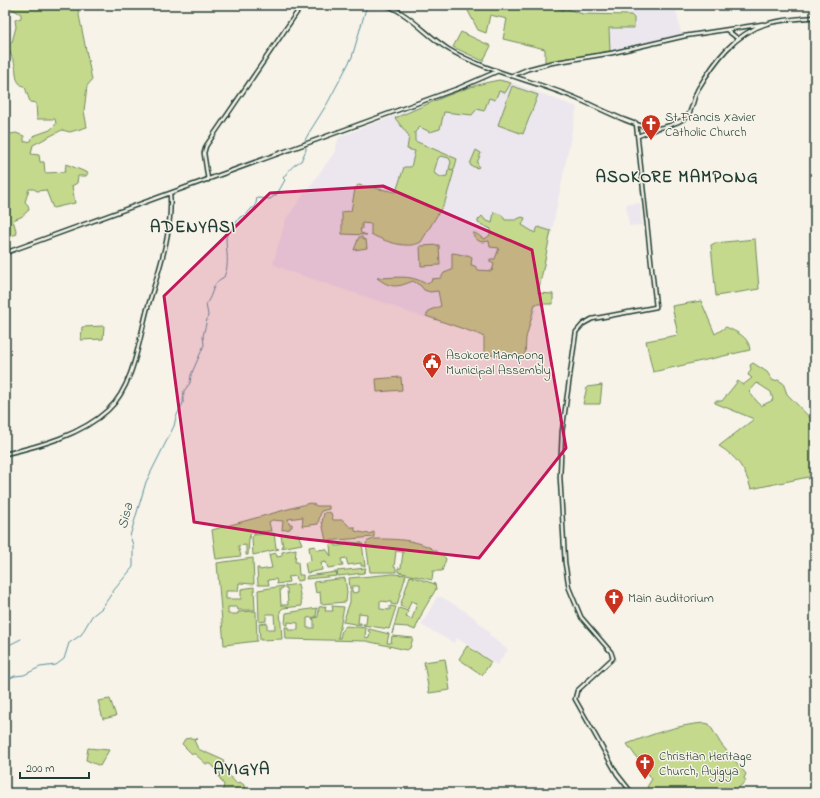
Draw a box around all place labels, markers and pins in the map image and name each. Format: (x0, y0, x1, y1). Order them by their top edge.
place label: St Francis Xavier Catholic Church (665, 108, 756, 142)
church icon: St Francis Xavier Catholic Church (640, 113, 662, 141)
place label: Asokore Mampong Municipal Assembly (446, 346, 551, 381)
public building icon: Asokore Mampong Municipal Assembly (421, 351, 443, 379)
church icon: Main auditorium (603, 587, 625, 615)
place label: Main auditorium (628, 589, 714, 608)
place label: Christian Heritage Church, Ayigya (659, 747, 752, 782)
church icon: Christian Heritage Church, Ayigya (634, 752, 656, 780)

